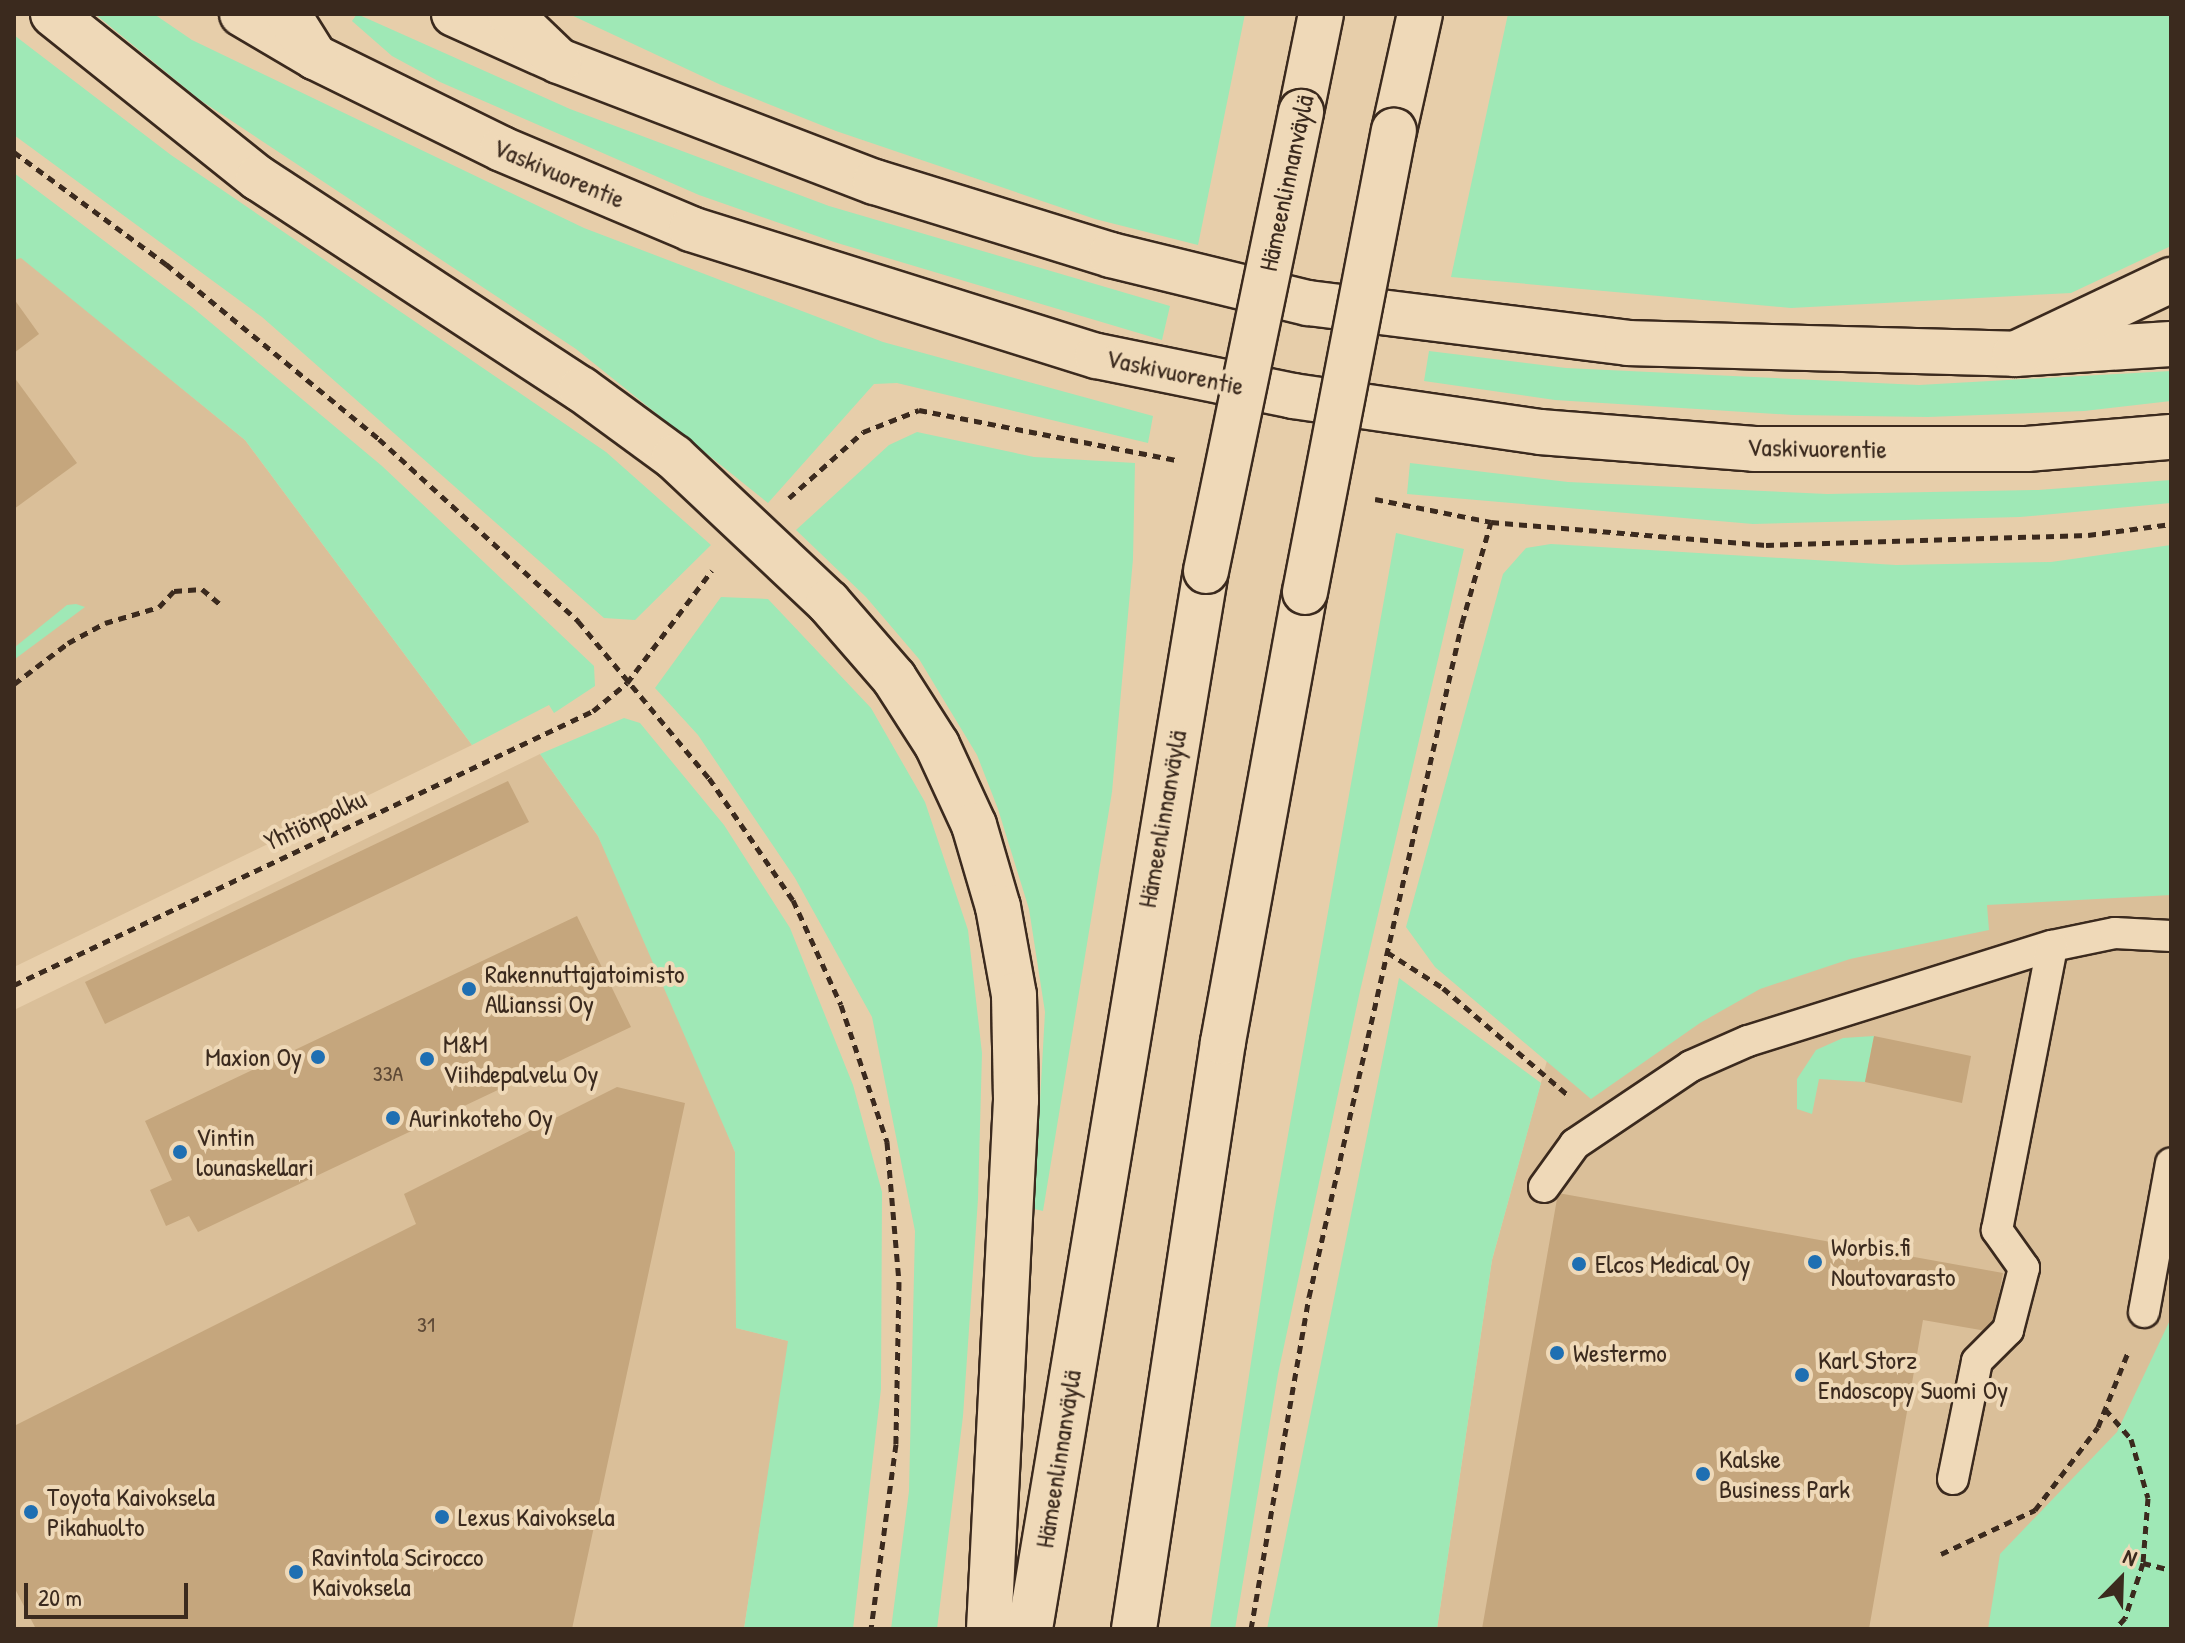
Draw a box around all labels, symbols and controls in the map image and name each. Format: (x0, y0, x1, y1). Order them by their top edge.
street label: Hämeenlinnanväylä (1252, 92, 1320, 274)
street label: Vaskivuorentie (489, 131, 629, 215)
street label: Vaskivuorentie (1103, 342, 1247, 402)
street label: Vaskivuorentie (1747, 431, 1887, 465)
street label: Hämeenlinnanväylä (1131, 728, 1193, 910)
street label: Yhtiönpolku (259, 783, 371, 857)
place label: Rakennuttajatoimisto Allianssi Oy (485, 958, 685, 1020)
marker: Rakennuttajatoimisto Allianssi Oy (460, 980, 478, 998)
place label: M&M Viihdepalvelu Oy (443, 1028, 598, 1090)
place label: Maxion Oy (205, 1041, 302, 1073)
marker: Maxion Oy (309, 1048, 327, 1066)
marker: M&M Viihdepalvelu Oy (418, 1050, 436, 1068)
house number: 33A (373, 1061, 403, 1087)
place label: Aurinkoteho Oy (409, 1102, 553, 1134)
marker: Aurinkoteho Oy (384, 1109, 402, 1127)
place label: Vintin lounaskellari (196, 1121, 314, 1182)
marker: Vintin lounaskellari (171, 1143, 189, 1161)
place label: Worbis.fi Noutovarasto (1831, 1231, 1955, 1292)
place label: Elcos Medical Oy (1595, 1248, 1750, 1280)
marker: Worbis.fi Noutovarasto (1806, 1253, 1824, 1271)
marker: Elcos Medical Oy (1570, 1255, 1588, 1273)
house number: 31 (417, 1312, 435, 1338)
place label: Westermo (1573, 1337, 1667, 1369)
marker: Westermo (1548, 1344, 1566, 1362)
place label: Karl Storz Endoscopy Suomi Oy (1818, 1344, 2008, 1406)
marker: Karl Storz Endoscopy Suomi Oy (1793, 1366, 1811, 1384)
street label: Hämeenlinnanväylä (1029, 1368, 1087, 1550)
place label: Kalske Business Park (1719, 1443, 1850, 1504)
marker: Kalske Business Park (1694, 1465, 1712, 1483)
place label: Toyota Kaivoksela Pikahuolto (47, 1481, 215, 1542)
place label: Lexus Kaivoksela (458, 1501, 615, 1533)
marker: Toyota Kaivoksela Pikahuolto (22, 1503, 40, 1521)
marker: Lexus Kaivoksela (433, 1508, 451, 1526)
north arrow (2081, 1539, 2161, 1619)
place label: Ravintola Scirocco Kaivoksela (312, 1541, 483, 1602)
text: N (2119, 1541, 2142, 1573)
marker: Ravintola Scirocco Kaivoksela (287, 1563, 305, 1581)
scale bar (28, 1567, 192, 1617)
text: 20 m (38, 1581, 82, 1613)

